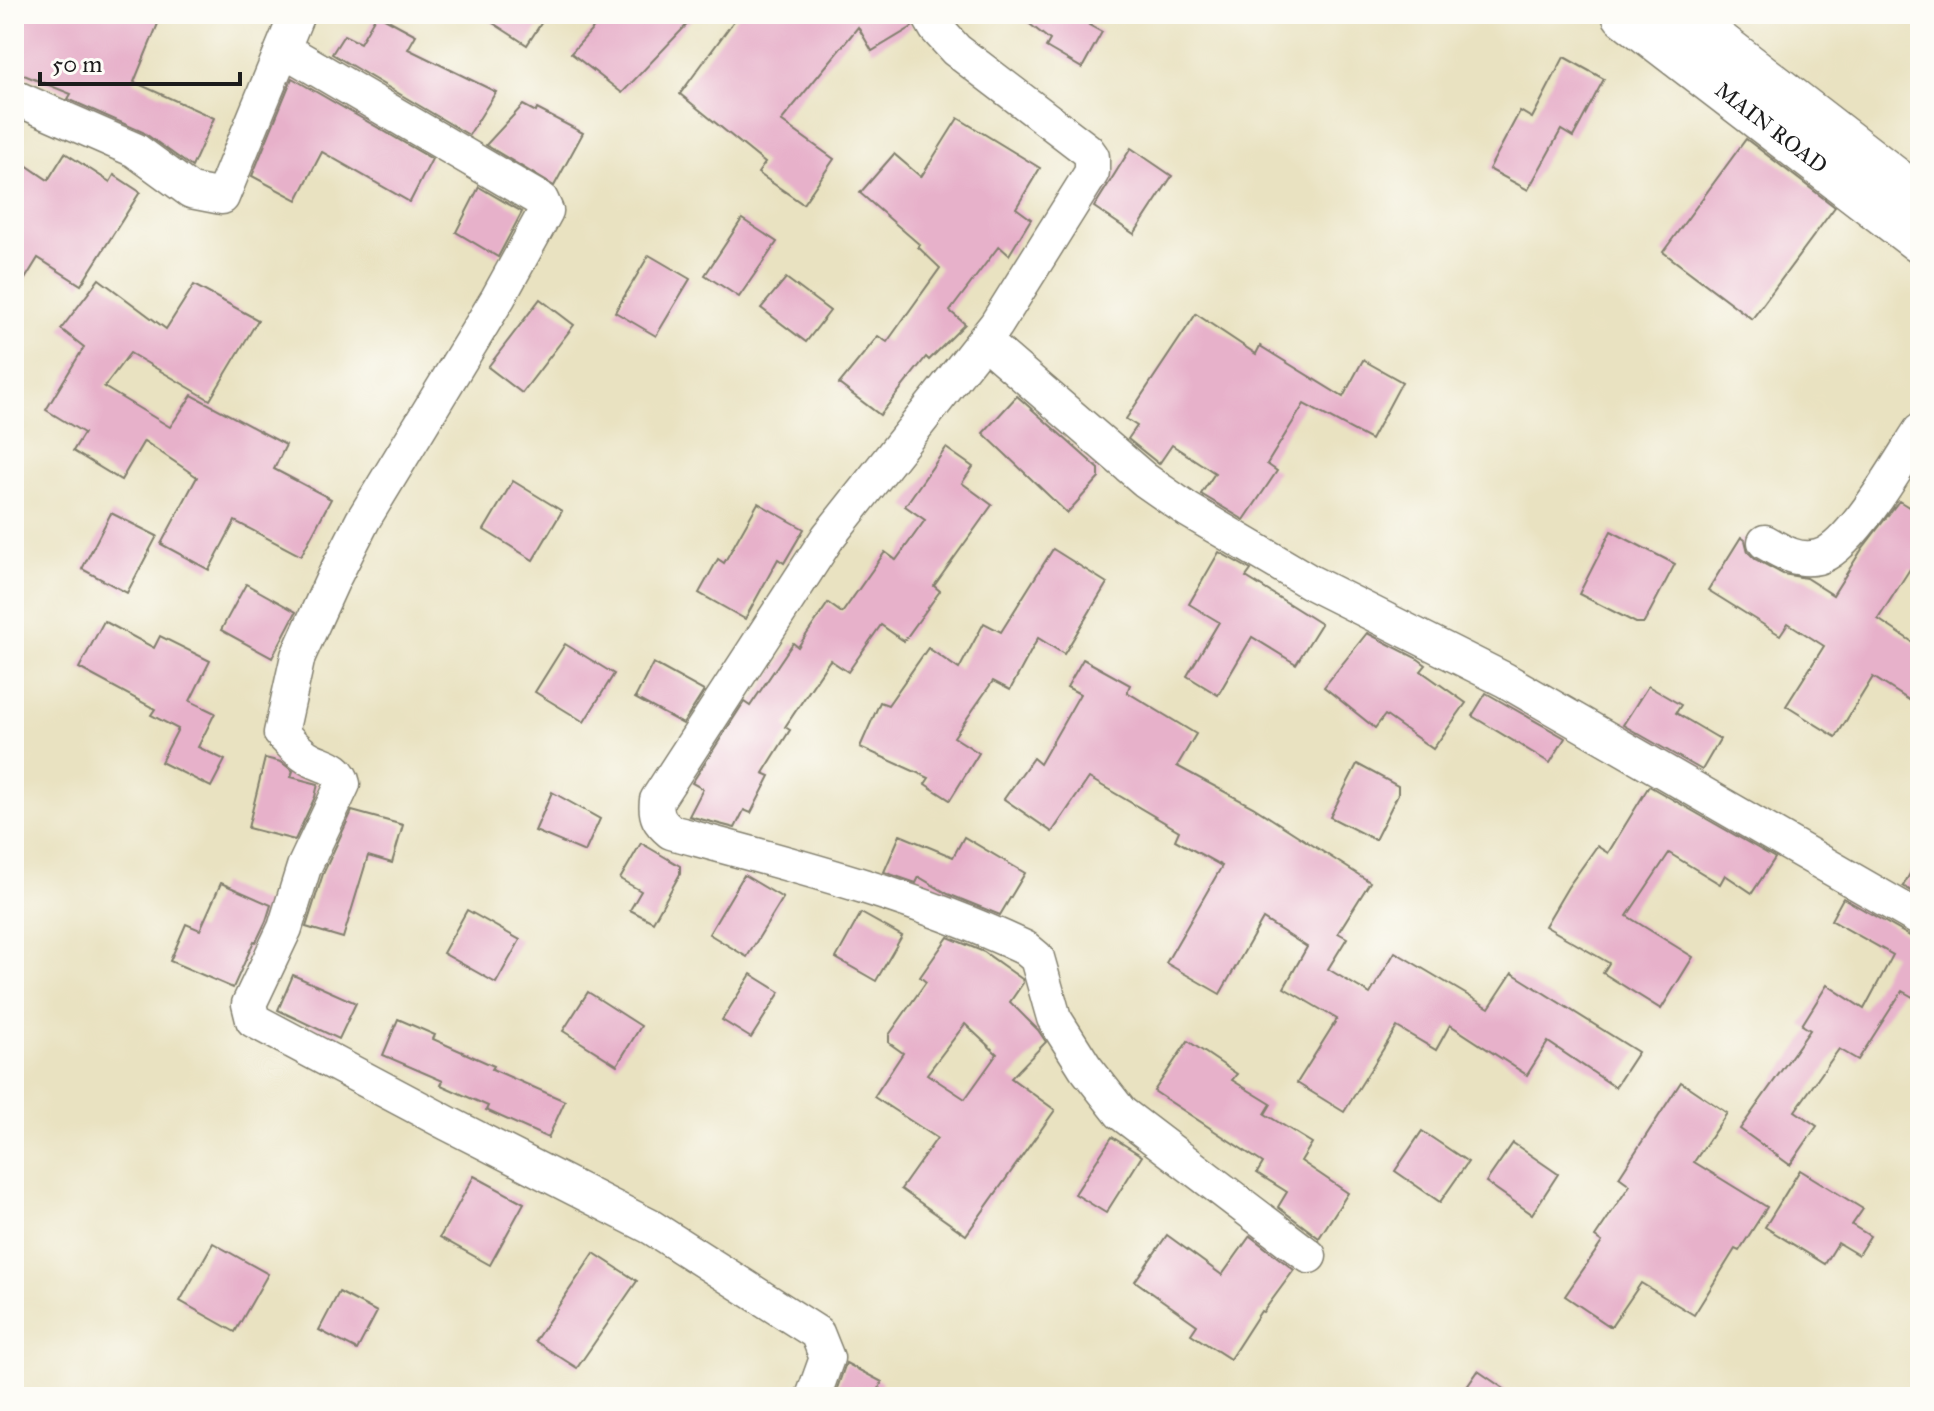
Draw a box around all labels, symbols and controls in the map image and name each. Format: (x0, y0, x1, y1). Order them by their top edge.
scale bar (40, 36, 240, 86)
text: 50 m (52, 49, 102, 79)
street label: MAIN ROAD (1710, 76, 1833, 179)

